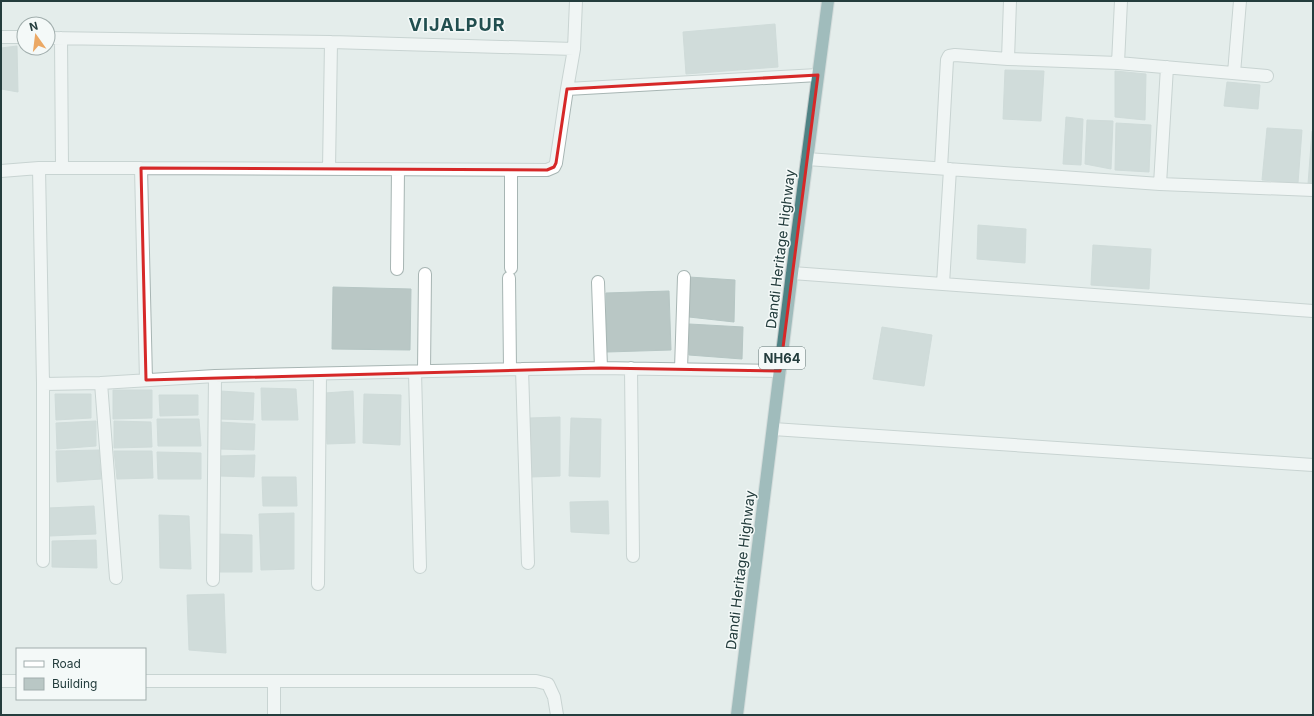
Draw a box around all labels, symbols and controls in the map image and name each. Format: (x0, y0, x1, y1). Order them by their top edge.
district label: VIJALPUR (409, 14, 505, 35)
north arrow (16, 16, 56, 56)
text: N (28, 18, 39, 34)
street label: Dandi Heritage Highway (762, 168, 798, 330)
road number: NH64 (759, 347, 805, 369)
street label: Dandi Heritage Highway (722, 489, 758, 651)
legend (16, 648, 146, 700)
text: Road (52, 656, 81, 671)
text: Building (52, 676, 97, 691)

